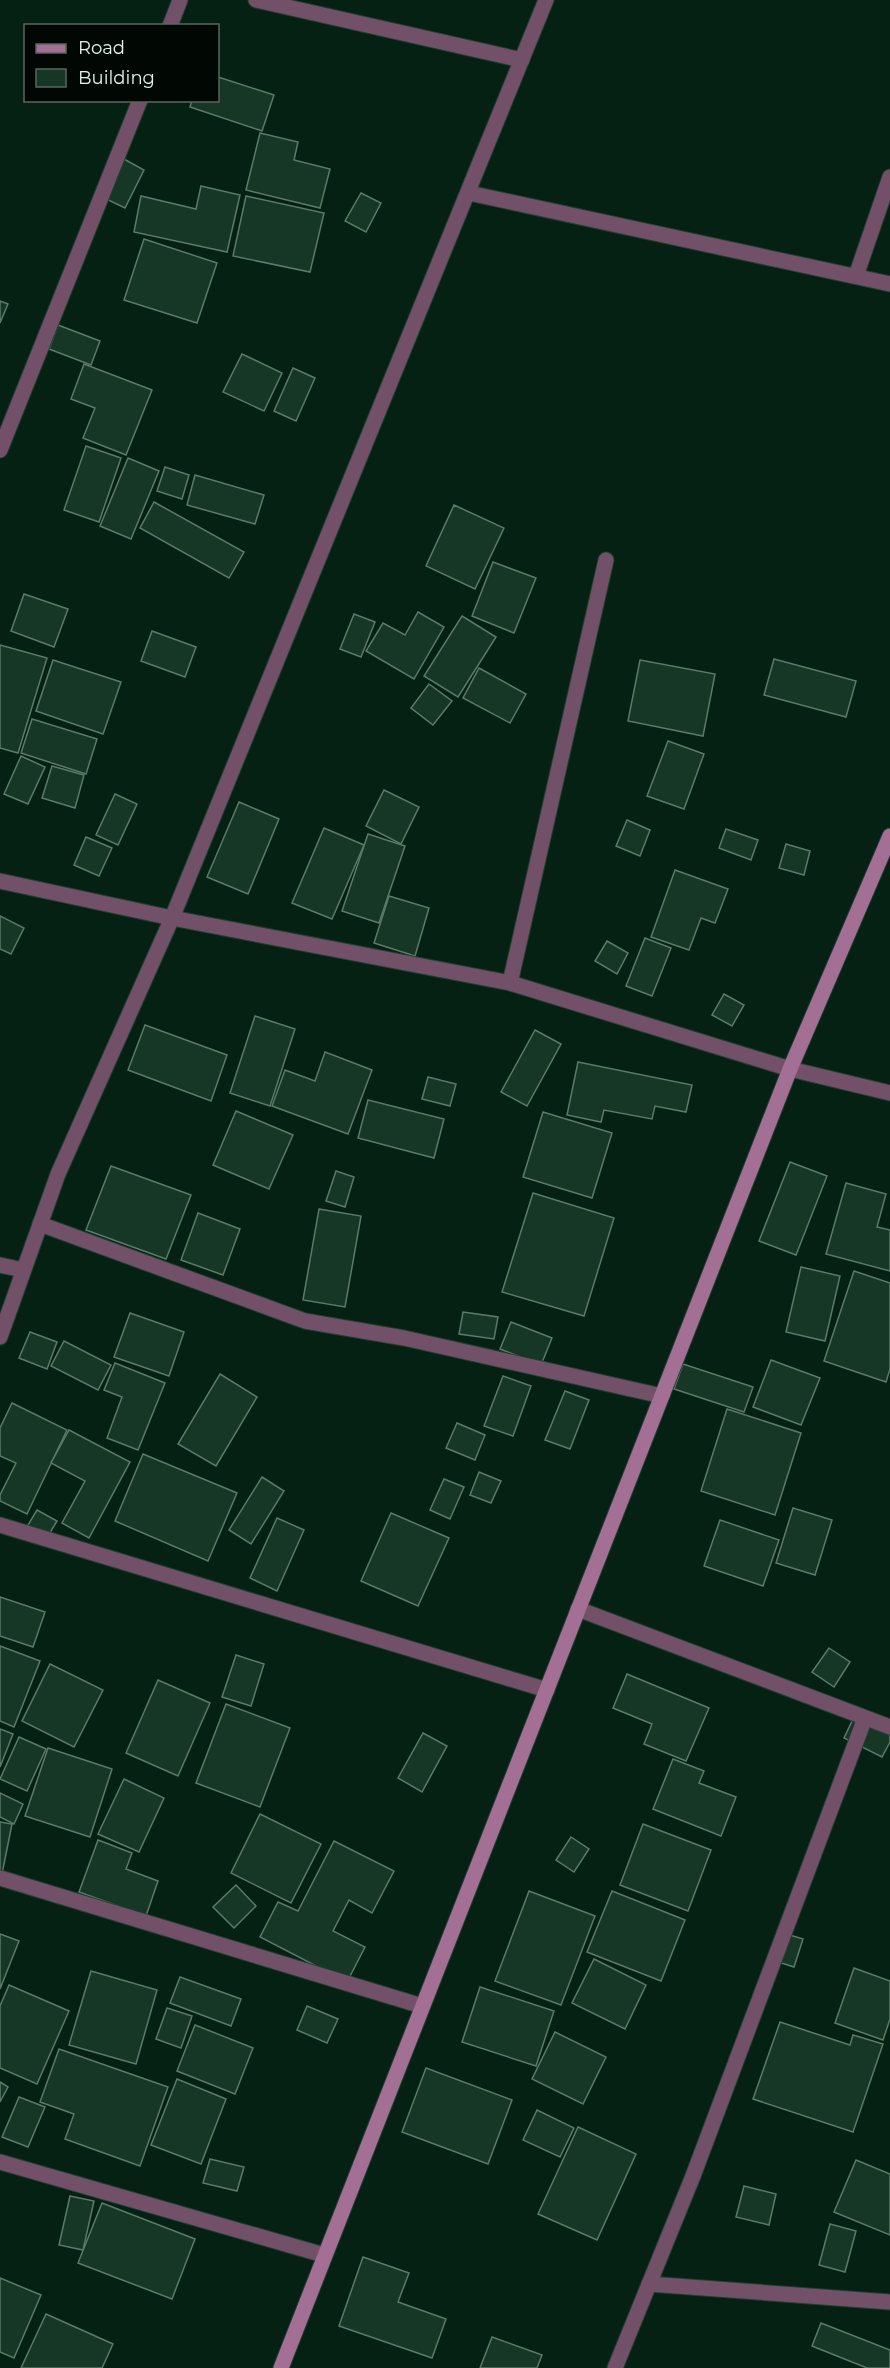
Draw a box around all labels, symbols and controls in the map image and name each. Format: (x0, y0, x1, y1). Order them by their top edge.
legend (24, 24, 219, 102)
text: Road (78, 37, 125, 59)
text: Building (78, 67, 155, 89)

